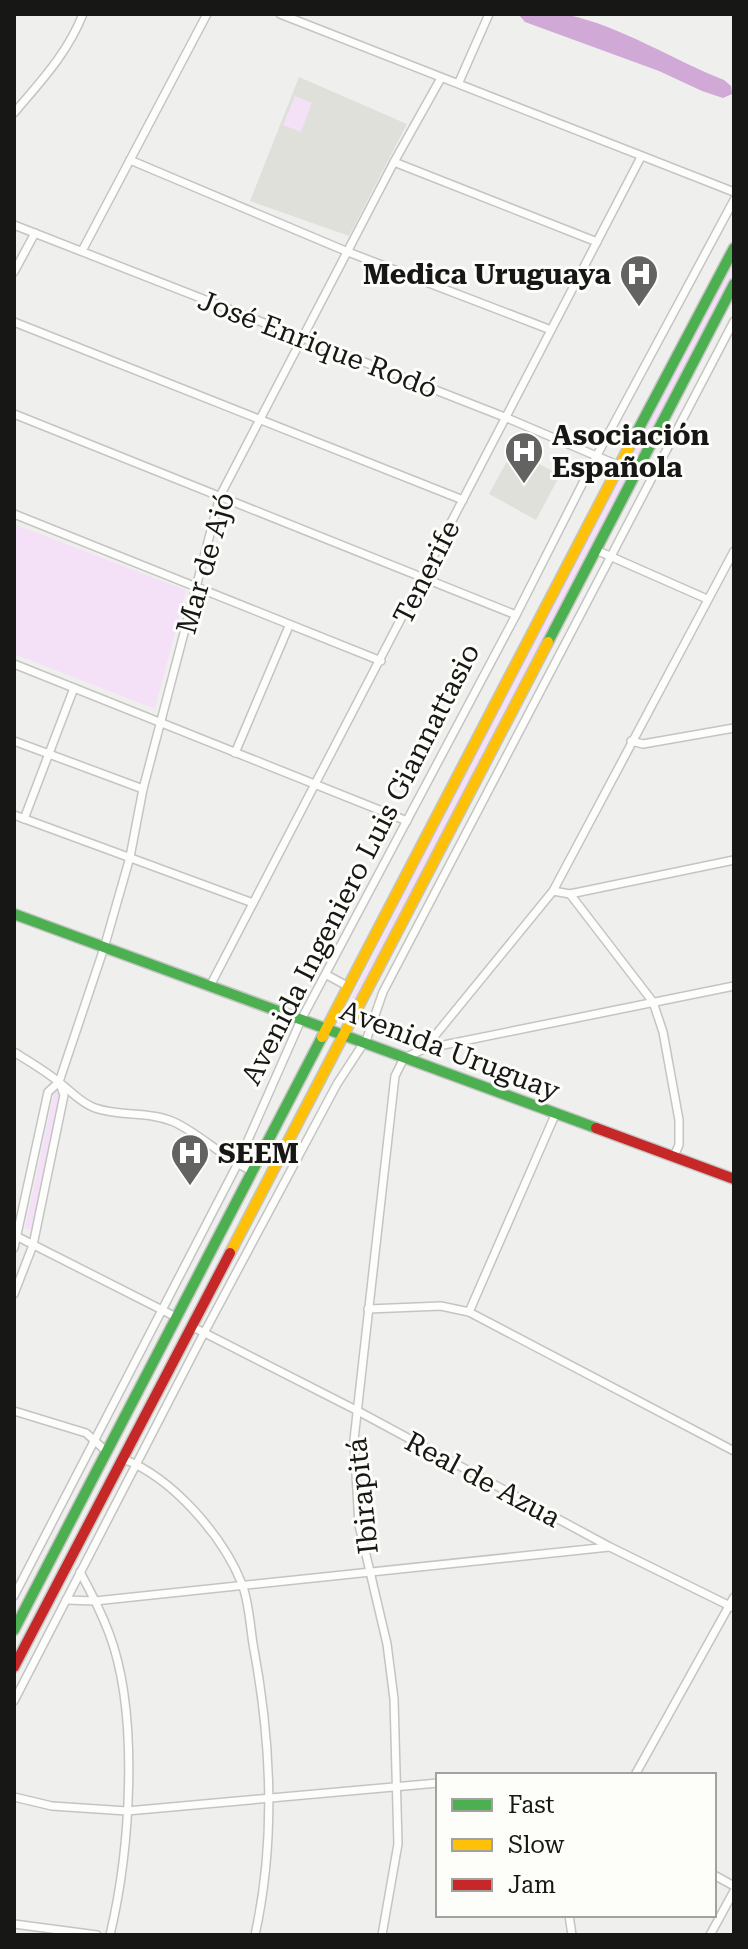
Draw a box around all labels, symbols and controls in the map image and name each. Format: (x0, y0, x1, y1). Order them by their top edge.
hospital icon: Medica Uruguaya (618, 253, 660, 308)
place label: Medica Uruguaya (363, 258, 612, 291)
street label: José Enrique Rodó (193, 284, 442, 405)
place label: Asociación Española (552, 419, 710, 484)
hospital icon: Asociación Española (503, 430, 545, 485)
street label: Mar de Ajó (170, 489, 241, 638)
street label: Tenerife (386, 515, 467, 630)
street label: Avenida Ingeniero Luis Giannattasio (234, 638, 487, 1090)
street label: Avenida Uruguay (336, 993, 565, 1108)
hospital icon: SEEM (169, 1132, 211, 1187)
place label: SEEM (218, 1137, 299, 1170)
street label: Real de Azua (399, 1425, 566, 1534)
street label: Ibirapitá (340, 1436, 385, 1556)
legend (436, 1773, 716, 1917)
text: Fast (508, 1791, 555, 1819)
text: Slow (508, 1831, 565, 1859)
text: Jam (508, 1871, 556, 1899)

